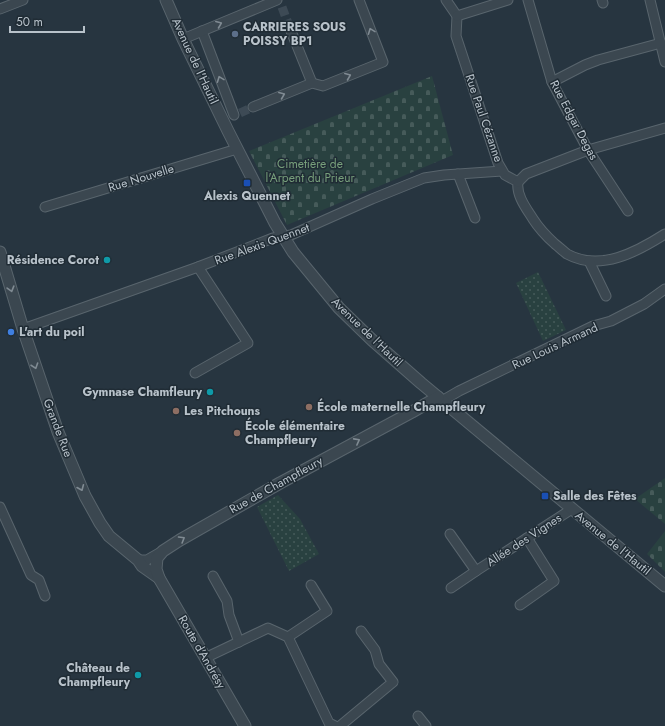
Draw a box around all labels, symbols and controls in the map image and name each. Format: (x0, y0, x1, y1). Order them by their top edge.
scale bar (10, 8, 84, 34)
text: 50 m (16, 13, 43, 31)
street label: Avenue de l'Hautil (167, 15, 223, 107)
place label: CARRIERES SOUS POISSY BP1 (243, 18, 347, 50)
one-way arrow (215, 21, 223, 29)
one-way arrow (368, 27, 376, 34)
marker: CARRIERES SOUS POISSY BP1 (230, 29, 240, 39)
street label: Rue Paul Cézanne (461, 72, 507, 164)
one-way arrow (344, 73, 351, 81)
one-way arrow (217, 75, 225, 83)
street label: Rue Edgar Degas (545, 77, 603, 163)
one-way arrow (278, 92, 286, 100)
park label: Cimetière de l'Arpent du Prieur (265, 155, 355, 187)
street label: Rue Nouvelle (106, 159, 176, 197)
marker: Alexis Quennet (242, 178, 252, 188)
place label: Alexis Quennet (203, 187, 290, 205)
street label: Rue Alexis Quennet (212, 218, 312, 270)
place label: Résidence Corot (7, 251, 99, 269)
marker: Résidence Corot (102, 255, 112, 265)
one-way arrow (6, 285, 15, 292)
street label: Avenue de l'Hautil (327, 293, 407, 371)
street label: Rue Louis Armand (509, 318, 601, 374)
place label: L'art du poil (19, 323, 85, 341)
marker: L'art du poil (6, 327, 16, 337)
one-way arrow (31, 362, 39, 369)
place label: Gymnase Chamfleury (82, 383, 203, 401)
marker: Gymnase Chamfleury (205, 387, 215, 397)
street label: Grande Rue (39, 396, 77, 460)
place label: École maternelle Champfleury (317, 398, 486, 416)
place label: Les Pitchouns (184, 402, 261, 420)
marker: École maternelle Champfleury (304, 402, 314, 412)
marker: Les Pitchouns (171, 406, 181, 416)
place label: École élémentaire Champfleury (245, 417, 345, 449)
marker: École élémentaire Champfleury (232, 428, 242, 438)
one-way arrow (353, 439, 360, 446)
street label: Rue de Champfleury (226, 451, 327, 518)
one-way arrow (77, 484, 85, 491)
place label: Salle des Fêtes (553, 487, 637, 505)
marker: Salle des Fêtes (540, 491, 550, 501)
street label: Avenue de l'Hautil (571, 507, 655, 579)
street label: Allée des Vignes (483, 509, 565, 571)
one-way arrow (178, 536, 185, 543)
street label: Route d'Andrésy (174, 612, 231, 693)
place label: Château de Champfleury (58, 659, 131, 691)
marker: Château de Champfleury (133, 670, 143, 680)

